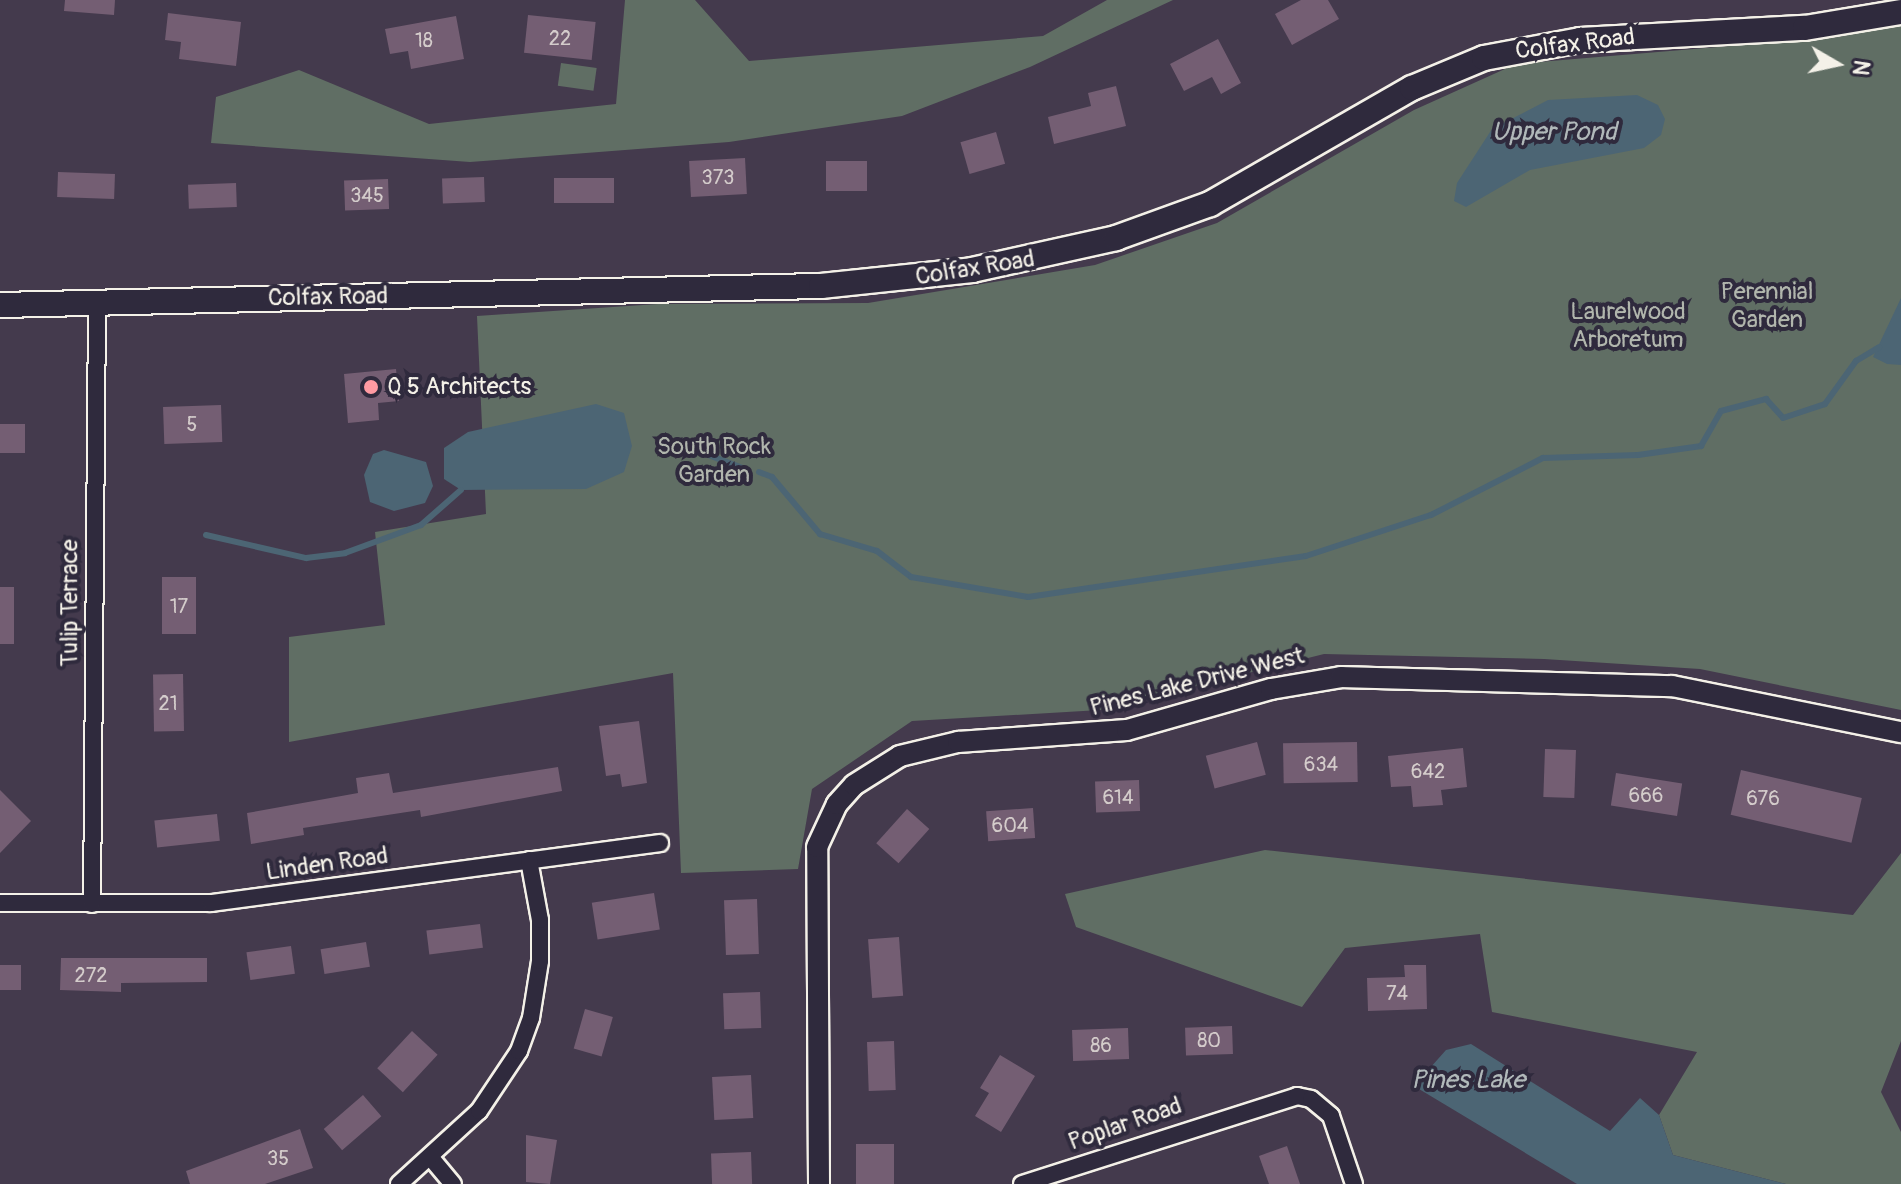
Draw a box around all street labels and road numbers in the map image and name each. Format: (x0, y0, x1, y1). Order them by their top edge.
street label: Colfax Road (1514, 22, 1636, 66)
street label: Colfax Road (913, 244, 1037, 292)
street label: Colfax Road (268, 282, 388, 312)
street label: Tulip Terrace (56, 539, 84, 667)
street label: Pines Lake Drive West (1087, 641, 1307, 723)
street label: Linden Road (264, 841, 390, 887)
street label: Poplar Road (1064, 1091, 1186, 1157)

